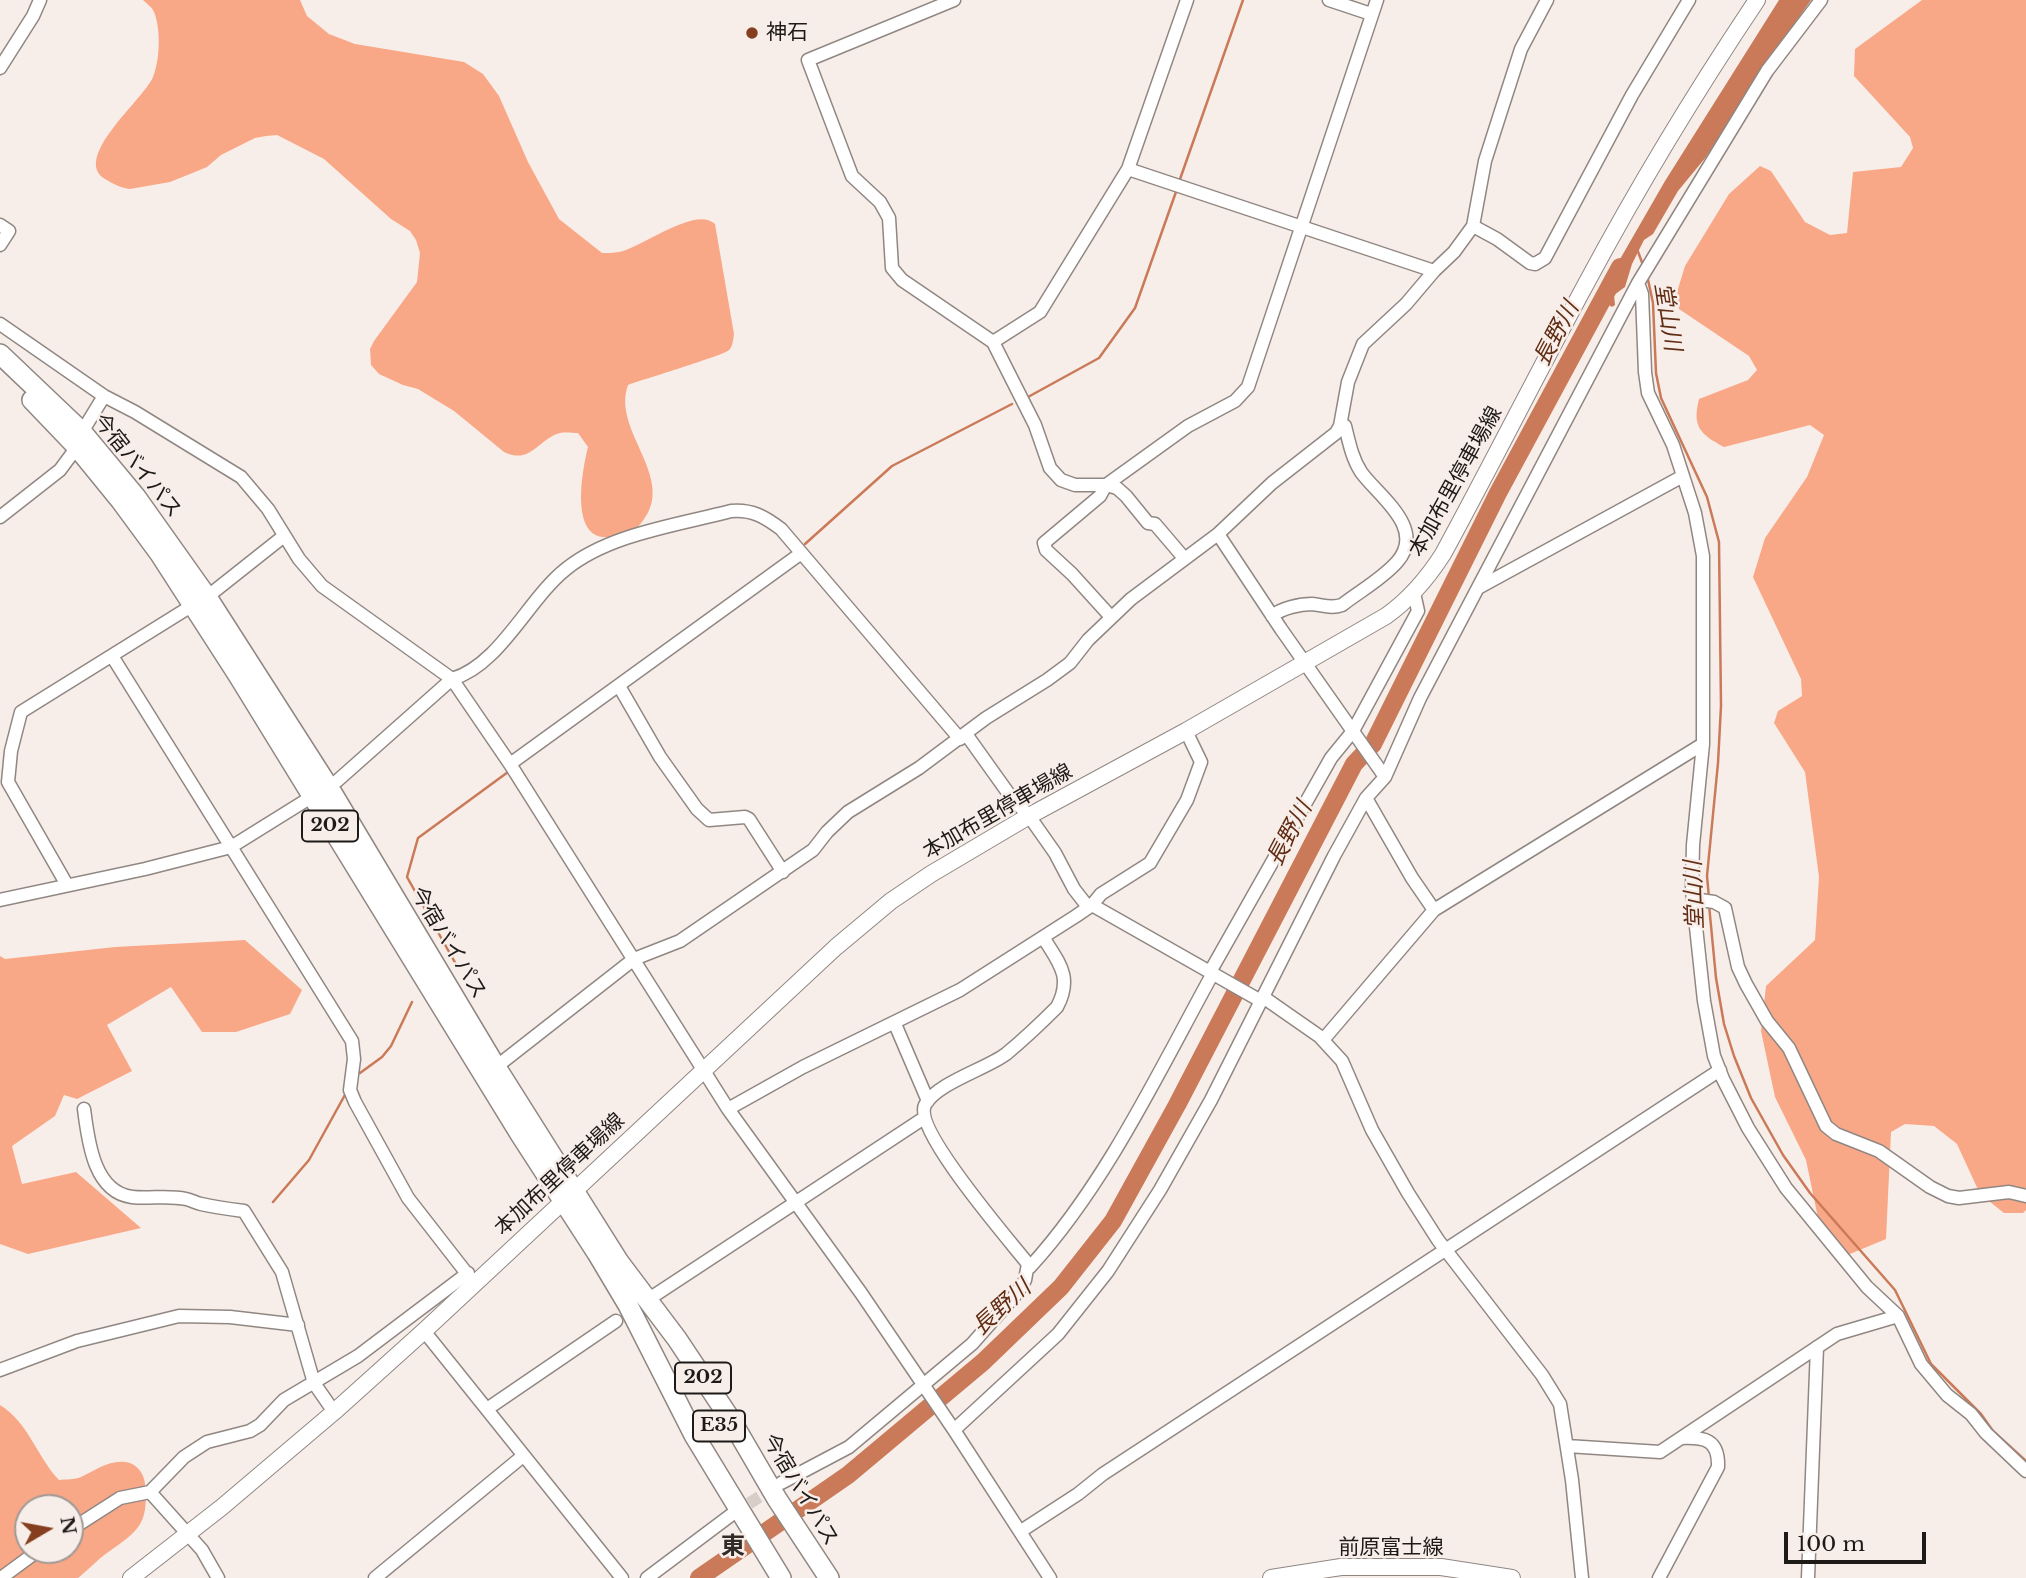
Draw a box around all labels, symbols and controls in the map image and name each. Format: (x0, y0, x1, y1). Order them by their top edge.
place label: 神石 (766, 20, 808, 46)
marker: 神石 (744, 25, 760, 41)
water label: 堂山川 (1648, 281, 1686, 353)
water label: 長野川 (1529, 297, 1585, 371)
street label: 本加布里停車場線 (1404, 402, 1508, 562)
street label: 今宿バイパス (88, 409, 186, 523)
street label: 本加布里停車場線 (919, 759, 1077, 865)
water label: 長野川 (1262, 797, 1318, 871)
road number: 202 (302, 810, 358, 842)
water label: 堂山川 (1680, 860, 1710, 930)
street label: 今宿バイパス (405, 883, 491, 1003)
street label: 本加布里停車場線 (490, 1108, 630, 1242)
water label: 長野川 (967, 1275, 1037, 1341)
road number: 202 (675, 1362, 731, 1394)
road number: E35 (693, 1410, 745, 1442)
street label: 今宿バイパス (757, 1430, 843, 1550)
north arrow (14, 1494, 84, 1564)
text: N (55, 1515, 81, 1536)
scale bar (1788, 1518, 1930, 1562)
text: 100 m (1797, 1531, 1865, 1557)
district label: 東 (721, 1533, 745, 1561)
street label: 前原富士線 (1339, 1535, 1443, 1561)

